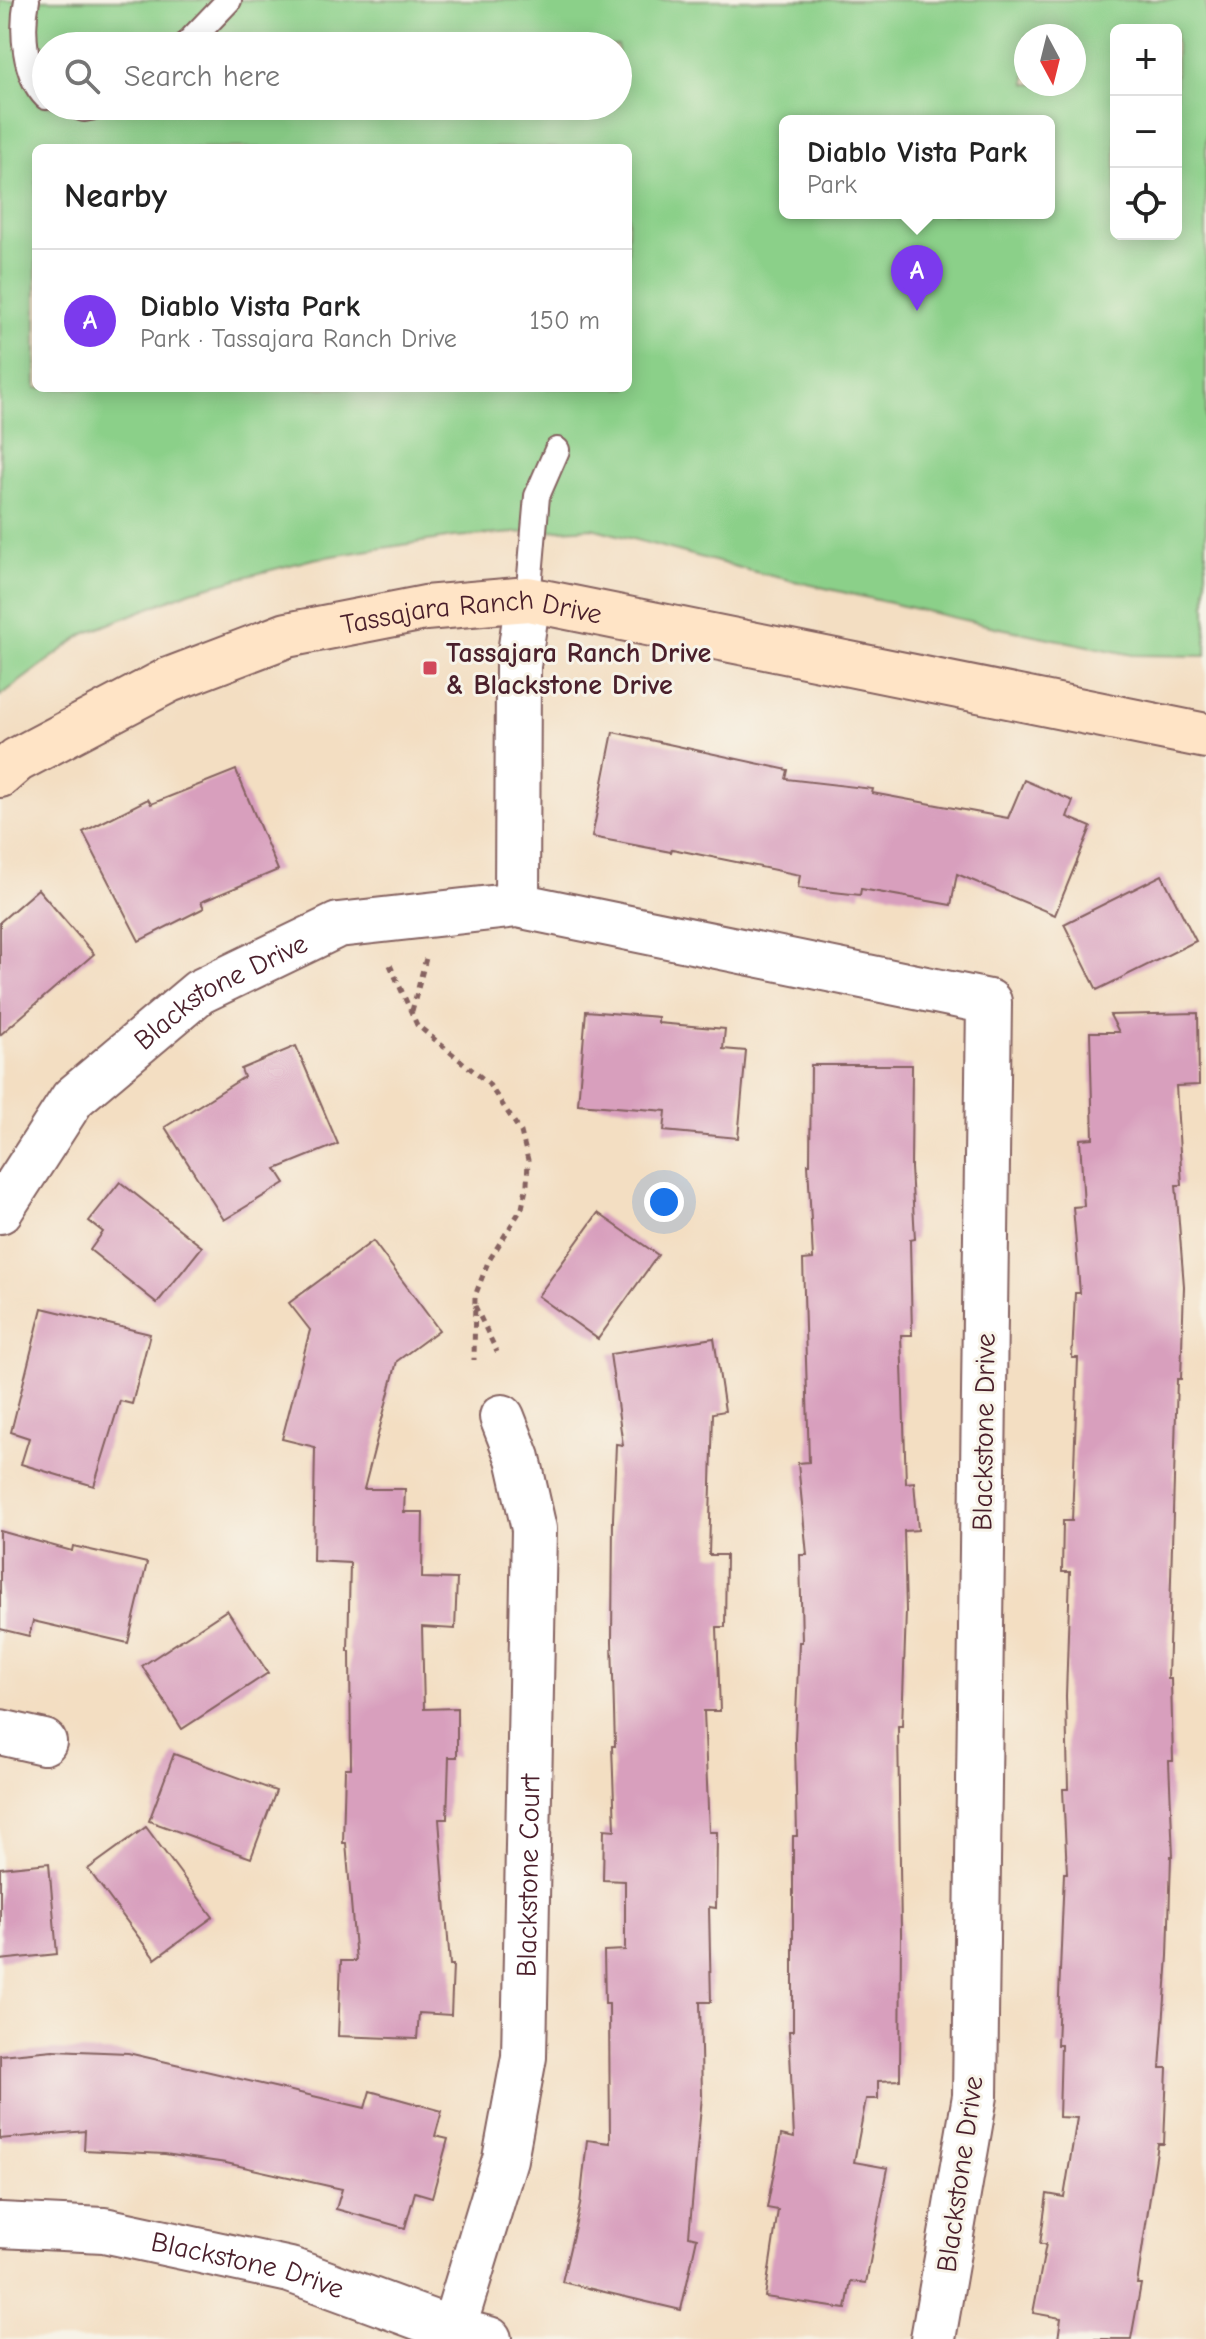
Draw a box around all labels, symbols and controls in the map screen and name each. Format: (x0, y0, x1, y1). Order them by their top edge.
north arrow (1014, 24, 1086, 96)
map controls (1110, 24, 1182, 240)
button: + (1110, 24, 1182, 96)
search box (32, 32, 632, 120)
icon: search (60, 54, 104, 98)
text: Search here (124, 59, 280, 94)
button: − (1110, 96, 1182, 168)
popup (779, 115, 1055, 219)
text: Diablo Vista Park (807, 135, 1027, 170)
button: locate (1110, 168, 1182, 240)
text: Park (807, 170, 857, 200)
text: Nearby (64, 176, 167, 216)
pin: A (891, 245, 943, 311)
text: Diablo Vista Park (140, 289, 360, 324)
text: A (83, 306, 97, 336)
text: 150 m (530, 306, 600, 336)
text: Park · Tassajara Ranch Drive (140, 324, 457, 354)
street label: Tassajara Ranch Drive (338, 584, 605, 641)
place label: Tassajara Ranch Drive & Blackstone Drive (446, 637, 711, 701)
marker: Tassajara Ranch Drive & Blackstone Drive (421, 659, 439, 677)
street label: Blackstone Drive (128, 927, 312, 1057)
your location (644, 1182, 684, 1222)
street label: Blackstone Drive (966, 1333, 1002, 1531)
street label: Blackstone Court (511, 1773, 546, 1977)
street label: Blackstone Drive (930, 2074, 990, 2274)
street label: Blackstone Drive (148, 2226, 348, 2305)

